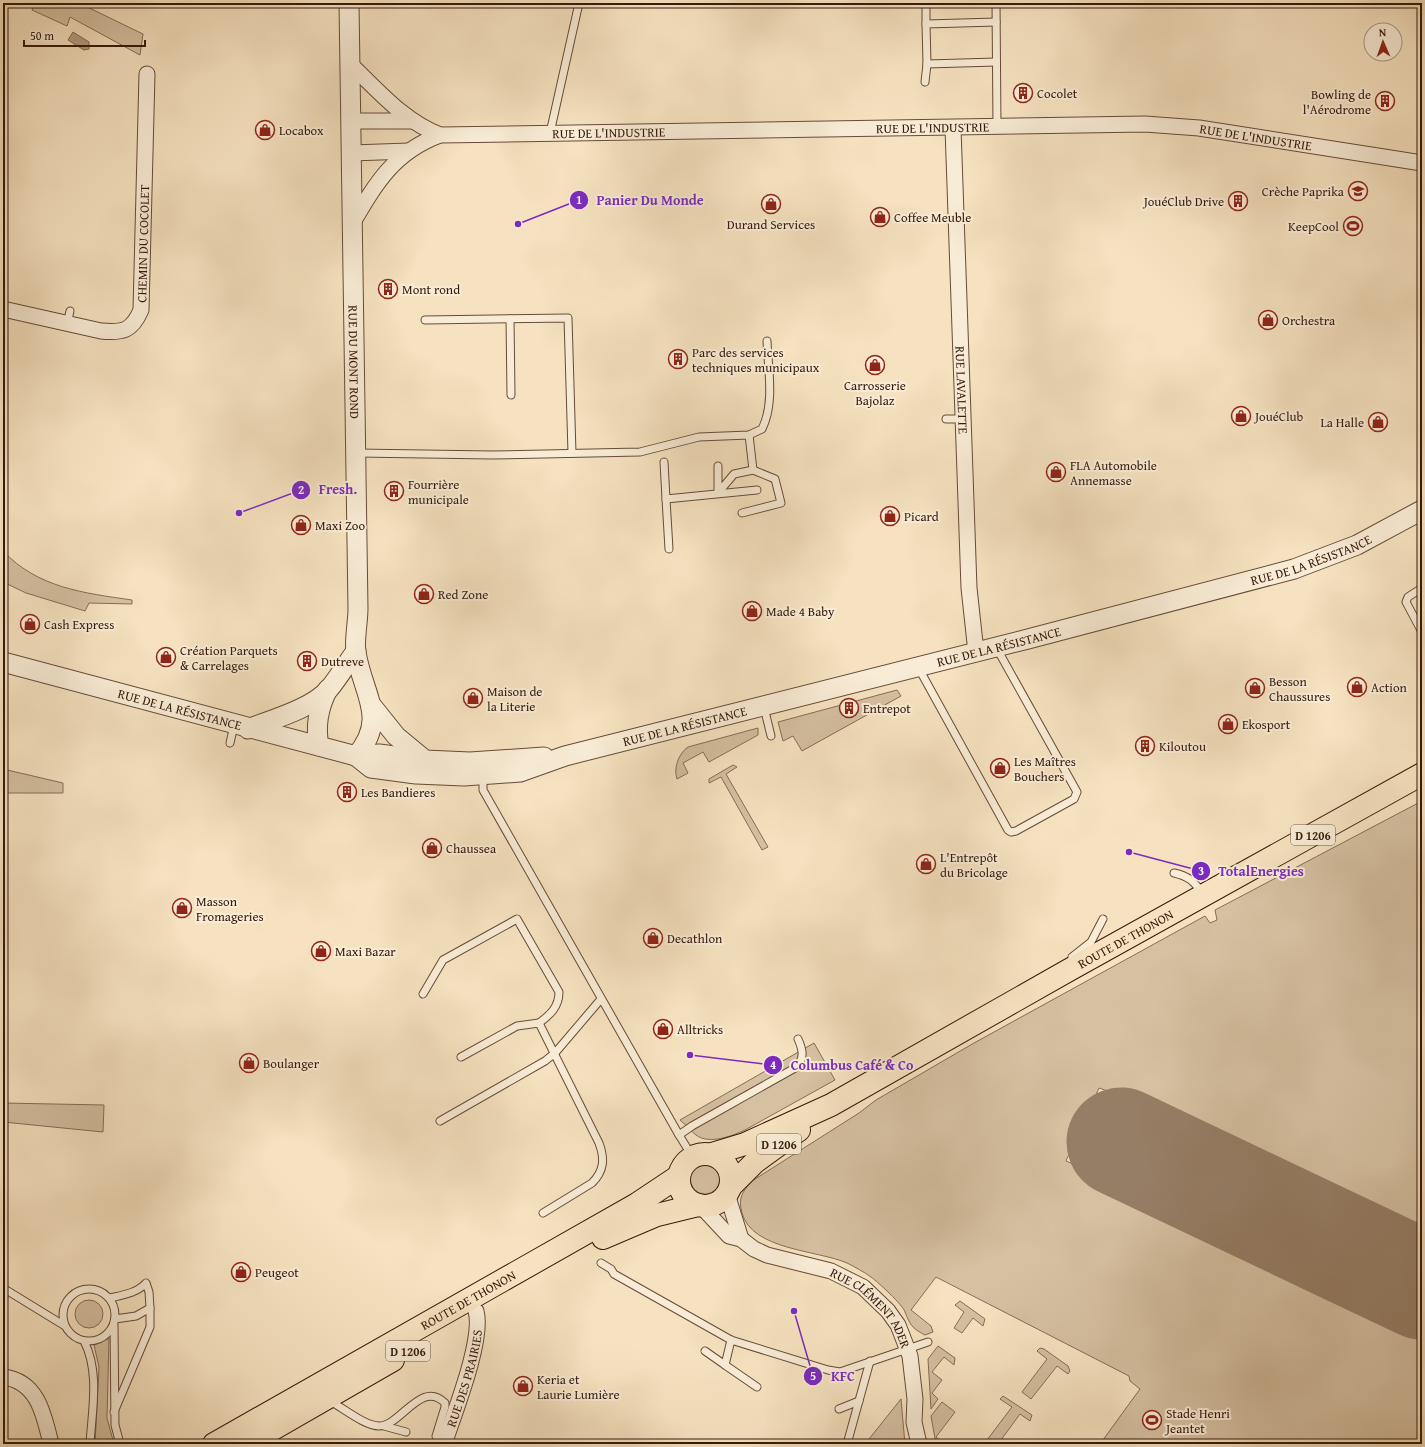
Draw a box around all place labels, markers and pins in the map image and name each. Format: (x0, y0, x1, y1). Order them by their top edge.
building icon: Cocolet (1012, 82, 1034, 104)
place label: Cocolet (1037, 84, 1078, 103)
place label: Bowling de l'Aérodrome (1303, 85, 1371, 119)
building icon: Bowling de l'Aérodrome (1374, 90, 1396, 112)
shop icon: Locabox (254, 119, 276, 141)
place label: Locabox (279, 121, 324, 140)
school or university icon: Crèche Paprika (1347, 180, 1369, 202)
place label: Crèche Paprika (1262, 182, 1345, 201)
callout: Panier Du Monde (569, 187, 712, 213)
building icon: JouéClub Drive (1227, 190, 1249, 212)
place label: JouéClub Drive (1142, 192, 1224, 211)
shop icon: Durand Services (760, 193, 782, 215)
shop icon: Coffee Meuble (869, 206, 891, 228)
place label: Coffee Meuble (894, 208, 971, 227)
place label: Durand Services (727, 215, 815, 234)
sports icon: KeepCool (1342, 215, 1364, 237)
place label: KeepCool (1288, 217, 1339, 236)
building icon: Mont rond (377, 278, 399, 300)
place label: Mont rond (402, 280, 460, 299)
shop icon: Orchestra (1257, 309, 1279, 331)
place label: Orchestra (1282, 311, 1336, 330)
place label: Parc des services techniques municipaux (692, 343, 820, 377)
building icon: Parc des services techniques municipaux (667, 348, 689, 370)
shop icon: Carrosserie Bajolaz (864, 354, 886, 376)
place label: Carrosserie Bajolaz (844, 376, 906, 410)
shop icon: JouéClub (1230, 405, 1252, 427)
place label: JouéClub (1253, 407, 1304, 426)
shop icon: La Halle (1367, 411, 1389, 433)
place label: La Halle (1320, 413, 1364, 432)
place label: FLA Automobile Annemasse (1070, 456, 1157, 490)
shop icon: FLA Automobile Annemasse (1045, 461, 1067, 483)
place label: Fourrière municipale (408, 475, 469, 509)
callout: Fresh. (291, 477, 366, 503)
building icon: Fourrière municipale (383, 480, 405, 502)
shop icon: Picard (879, 505, 901, 527)
place label: Picard (904, 507, 939, 526)
shop icon: Maxi Zoo (290, 514, 312, 536)
place label: Maxi Zoo (315, 516, 365, 535)
shop icon: Red Zone (413, 583, 435, 605)
place label: Red Zone (438, 585, 488, 604)
shop icon: Made 4 Baby (741, 600, 763, 622)
place label: Made 4 Baby (766, 602, 835, 621)
shop icon: Cash Express (19, 613, 41, 635)
place label: Cash Express (44, 615, 114, 634)
place label: Création Parquets & Carrelages (180, 641, 278, 675)
shop icon: Création Parquets & Carrelages (155, 646, 177, 668)
building icon: Dutreve (296, 650, 318, 672)
place label: Dutreve (321, 652, 364, 671)
place label: Besson Chaussures (1269, 672, 1330, 706)
shop icon: Action (1346, 676, 1368, 698)
shop icon: Besson Chaussures (1244, 677, 1266, 699)
place label: Action (1371, 678, 1408, 697)
place label: Maison de la Literie (487, 682, 542, 716)
shop icon: Maison de la Literie (462, 687, 484, 709)
building icon: Entrepot (838, 697, 860, 719)
place label: Entrepot (863, 699, 911, 718)
shop icon: Ekosport (1217, 713, 1239, 735)
place label: Ekosport (1242, 715, 1291, 734)
building icon: Kiloutou (1134, 735, 1156, 757)
place label: Kiloutou (1159, 737, 1206, 756)
place label: Les Maîtres Bouchers (1014, 752, 1076, 786)
shop icon: Les Maîtres Bouchers (989, 757, 1011, 779)
building icon: Les Bandieres (336, 781, 358, 803)
place label: Les Bandieres (361, 783, 435, 802)
shop icon: Chaussea (421, 837, 443, 859)
place label: Chaussea (446, 839, 497, 858)
place label: L'Entrepôt du Bricolage (940, 848, 1008, 882)
shop icon: L'Entrepôt du Bricolage (915, 853, 937, 875)
callout: TotalEnergies (1191, 858, 1312, 884)
place label: Masson Fromageries (196, 892, 264, 926)
shop icon: Masson Fromageries (171, 897, 193, 919)
shop icon: Decathlon (642, 927, 664, 949)
place label: Decathlon (667, 929, 723, 948)
shop icon: Maxi Bazar (310, 940, 332, 962)
place label: Maxi Bazar (335, 942, 396, 961)
shop icon: Alltricks (652, 1018, 674, 1040)
place label: Alltricks (677, 1020, 723, 1039)
shop icon: Boulanger (238, 1052, 260, 1074)
callout: Columbus Café & Co (763, 1052, 922, 1078)
place label: Boulanger (263, 1054, 320, 1073)
shop icon: Peugeot (230, 1261, 252, 1283)
place label: Peugeot (255, 1263, 299, 1282)
callout: KFC (803, 1363, 863, 1389)
place label: Keria et Laurie Lumière (537, 1370, 619, 1404)
shop icon: Keria et Laurie Lumière (512, 1375, 534, 1397)
place label: Stade Henri Jeantet (1164, 1404, 1230, 1438)
sports icon: Stade Henri Jeantet (1141, 1409, 1163, 1431)

